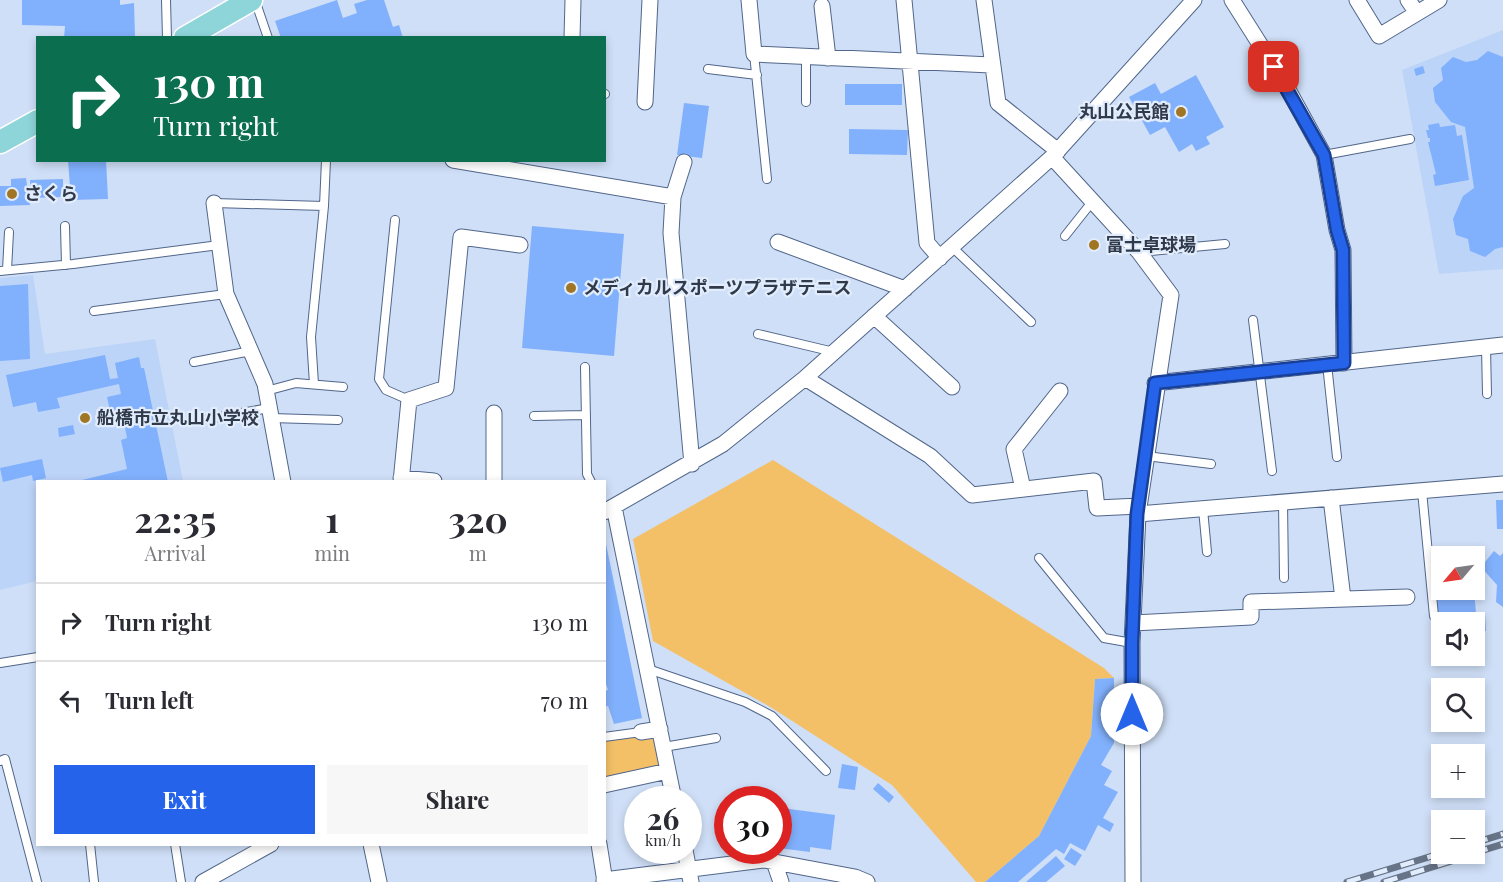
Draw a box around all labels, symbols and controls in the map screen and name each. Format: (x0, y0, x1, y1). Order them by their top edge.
pin (1248, 41, 1299, 92)
icon: arrive (1257, 50, 1290, 83)
text: 130 m (153, 53, 264, 109)
icon: right (54, 60, 132, 138)
place label: 丸山公民館 (1079, 99, 1169, 123)
marker: 丸山公民館 (1174, 105, 1188, 119)
text: Turn right (153, 107, 278, 143)
place label: さくら (24, 181, 78, 205)
marker: さくら (5, 187, 19, 201)
place label: 富士卓球場 (1106, 232, 1196, 256)
marker: 富士卓球場 (1087, 238, 1101, 252)
place label: メディカルスポーツプラザテニス (583, 275, 851, 299)
marker: メディカルスポーツプラザテニス (564, 281, 578, 295)
place label: 船橋市立丸山小学校 (97, 405, 259, 429)
marker: 船橋市立丸山小学校 (78, 411, 92, 425)
text: 22:35 (134, 494, 216, 542)
text: 1 (325, 494, 339, 542)
text: 320 (448, 494, 508, 542)
text: Arrival (144, 539, 206, 566)
text: min (314, 539, 350, 566)
text: m (469, 539, 487, 566)
north arrow (1431, 546, 1485, 600)
map controls (1431, 546, 1485, 864)
icon: right (54, 606, 87, 639)
text: Turn right (105, 607, 211, 637)
text: 130 m (532, 607, 588, 637)
button: sound (1431, 612, 1485, 666)
button: search (1431, 678, 1485, 732)
position arrow (1100, 682, 1164, 746)
icon: left (54, 684, 87, 717)
text: Turn left (105, 685, 194, 715)
text: 70 m (541, 685, 588, 715)
button: + (1431, 744, 1485, 798)
button: Exit (54, 765, 315, 834)
button: Share (327, 765, 588, 834)
speed limit sign: 30 (714, 786, 792, 864)
text: 26 (647, 798, 679, 838)
button: − (1431, 810, 1485, 864)
text: km/h (645, 830, 681, 850)

